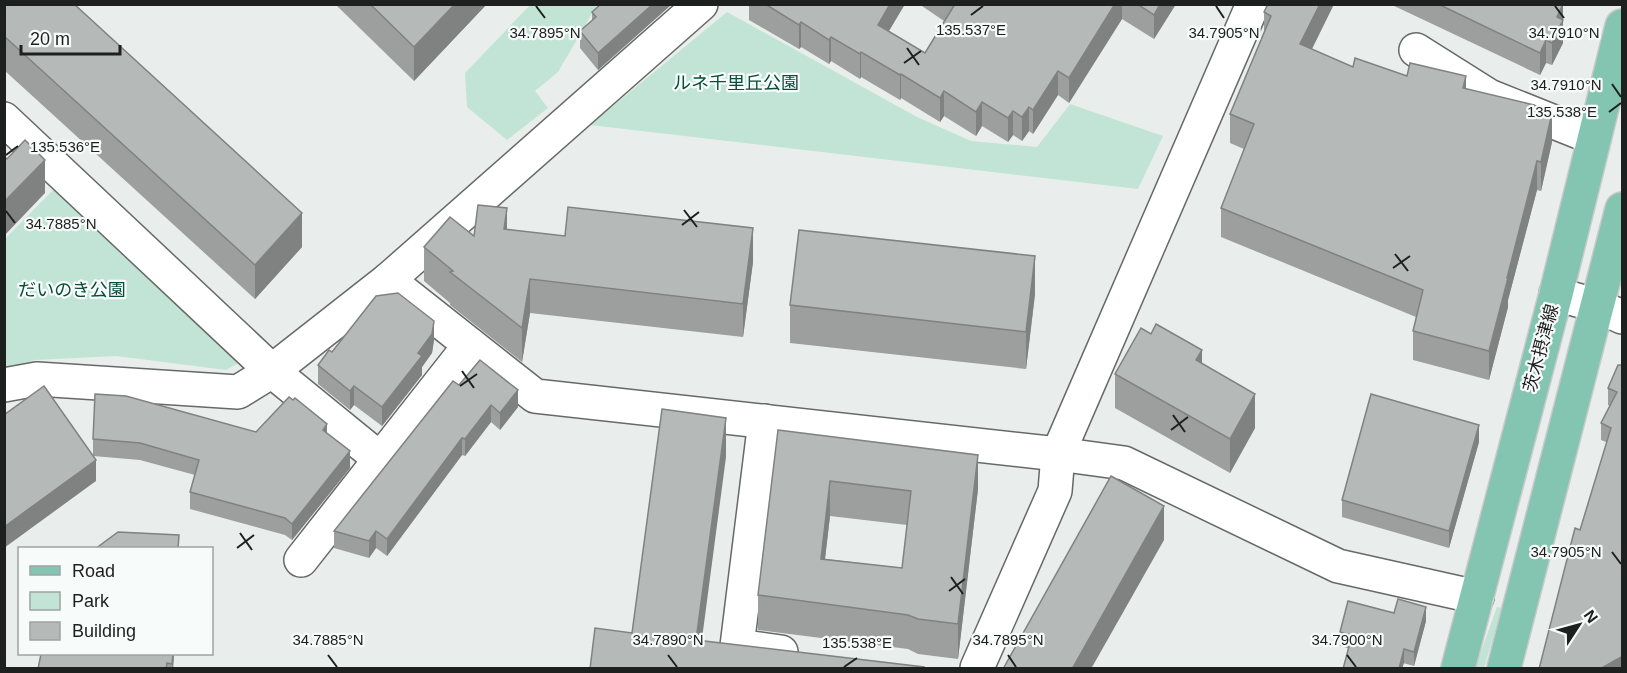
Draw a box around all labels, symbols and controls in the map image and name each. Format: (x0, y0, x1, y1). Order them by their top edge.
scale bar (21, 18, 120, 56)
text: 135.537°E (936, 21, 1006, 38)
text: 34.7895°N (509, 24, 581, 41)
text: 34.7905°N (1188, 24, 1260, 41)
text: 34.7910°N (1528, 24, 1600, 41)
text: 20 m (30, 29, 70, 49)
park label: ルネ千里丘公園 (673, 73, 799, 93)
text: 34.7910°N (1530, 76, 1602, 93)
text: 135.538°E (1527, 103, 1597, 120)
text: 135.536°E (30, 138, 100, 155)
text: 34.7885°N (25, 215, 97, 232)
park label: だいのき公園 (18, 280, 126, 300)
street label: 茨木摂津線 (1520, 302, 1562, 394)
text: 34.7905°N (1530, 543, 1602, 560)
legend (18, 547, 213, 655)
text: Road (72, 561, 115, 581)
text: Park (72, 591, 110, 611)
north arrow (1549, 595, 1609, 655)
text: N (1580, 607, 1601, 626)
text: Building (72, 621, 136, 641)
text: 34.7885°N (292, 631, 364, 648)
text: 34.7890°N (632, 631, 704, 648)
text: 34.7895°N (972, 631, 1044, 648)
text: 34.7900°N (1311, 631, 1383, 648)
text: 135.538°E (822, 634, 892, 651)

